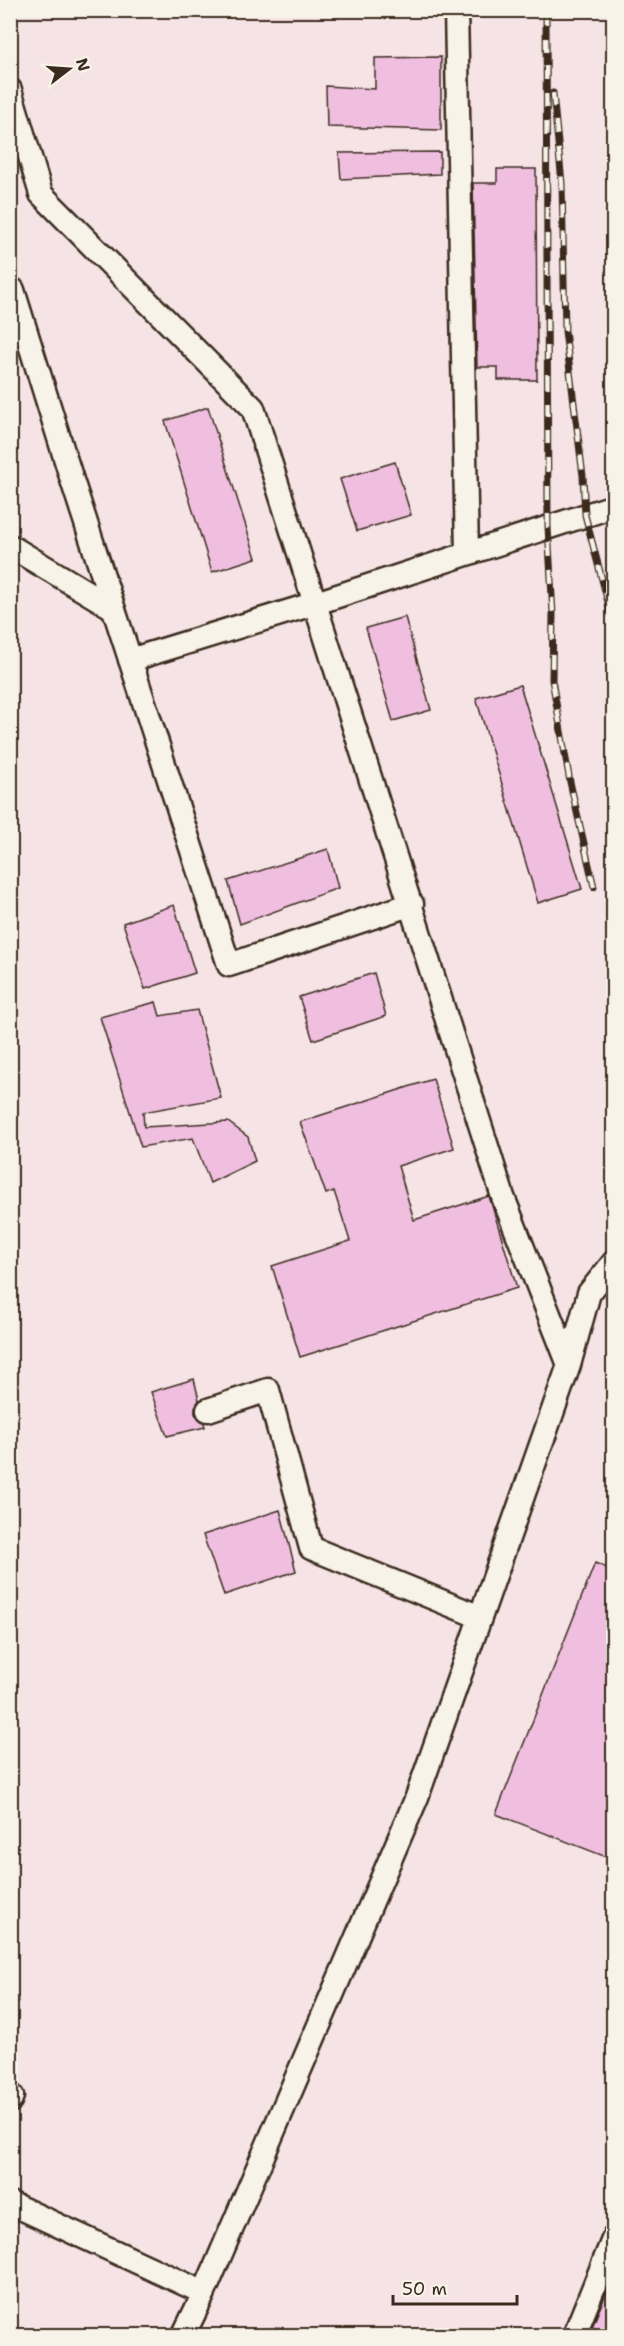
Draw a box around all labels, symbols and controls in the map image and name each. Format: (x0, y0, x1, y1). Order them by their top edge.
north arrow (39, 39, 99, 99)
text: N (71, 56, 95, 74)
scale bar (393, 2268, 518, 2306)
text: 50 m (402, 2277, 447, 2301)

